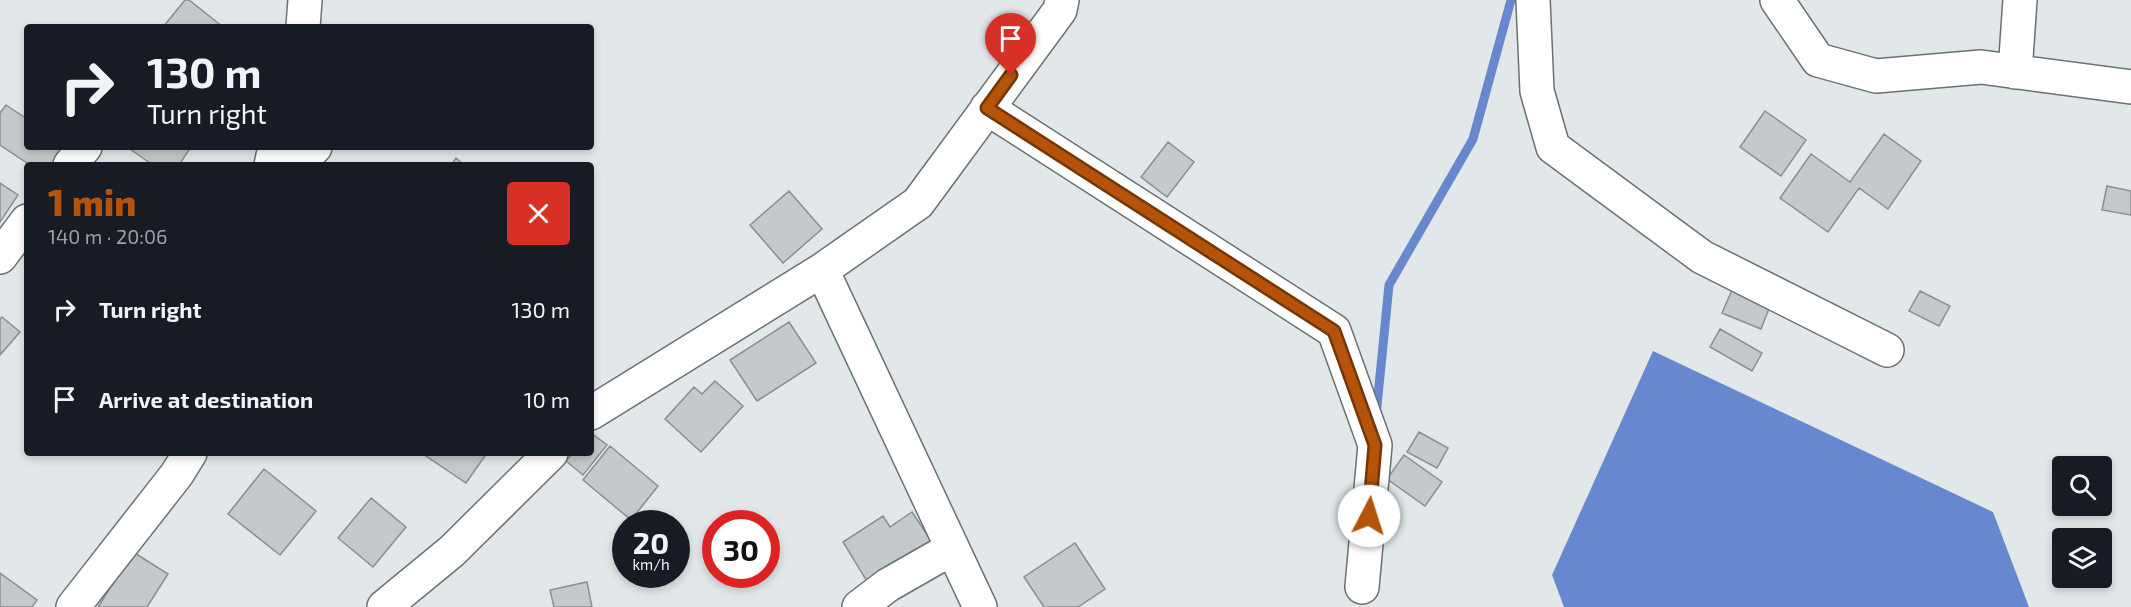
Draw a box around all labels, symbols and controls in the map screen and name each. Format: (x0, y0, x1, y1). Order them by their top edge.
pin (985, 13, 1036, 75)
icon: arrive (994, 22, 1027, 55)
text: 130 m (147, 46, 262, 96)
icon: right (48, 48, 126, 126)
text: Turn right (147, 97, 267, 129)
text: 1 min (48, 180, 136, 223)
button: close (507, 182, 570, 245)
text: 140 m · 20:06 (48, 224, 167, 248)
icon: right (48, 293, 81, 326)
text: Turn right (99, 296, 201, 322)
text: 130 m (512, 296, 570, 322)
icon: arrive (48, 383, 81, 416)
text: Arrive at destination (99, 386, 313, 412)
text: 10 m (524, 386, 570, 412)
map controls (2052, 456, 2112, 588)
button: search (2052, 456, 2112, 516)
position arrow (1337, 484, 1401, 548)
speed limit sign: 30 (702, 510, 780, 588)
text: 20 (633, 524, 669, 560)
button: layers (2052, 528, 2112, 588)
text: km/h (632, 555, 670, 573)

